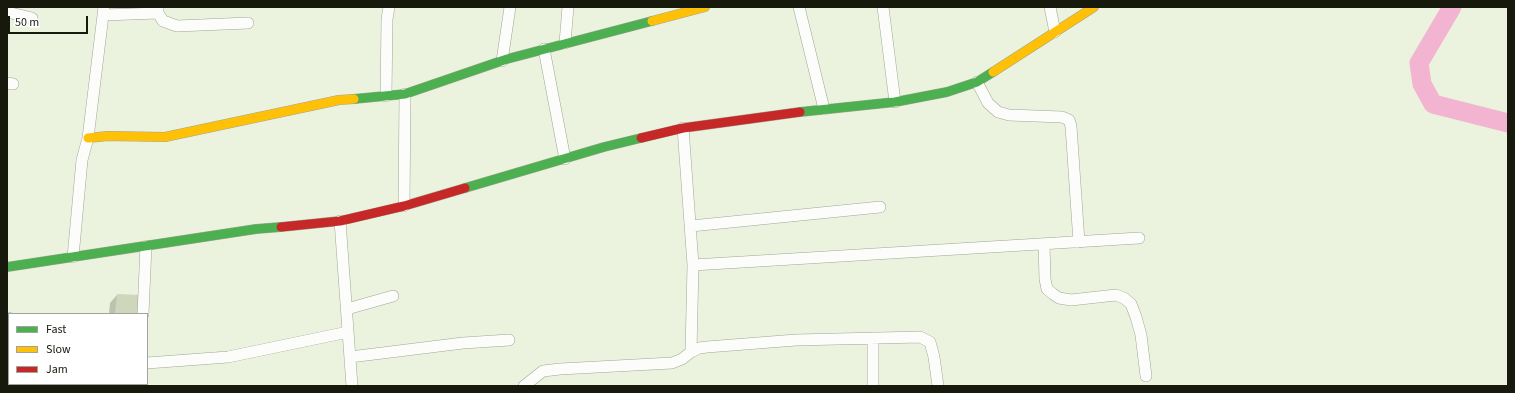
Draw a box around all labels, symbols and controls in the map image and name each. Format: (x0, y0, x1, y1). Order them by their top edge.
scale bar (10, 8, 90, 34)
text: 50 m (15, 14, 39, 31)
legend (8, 313, 148, 385)
text: Fast (46, 321, 66, 338)
text: Slow (46, 341, 71, 358)
text: Jam (46, 361, 68, 378)

